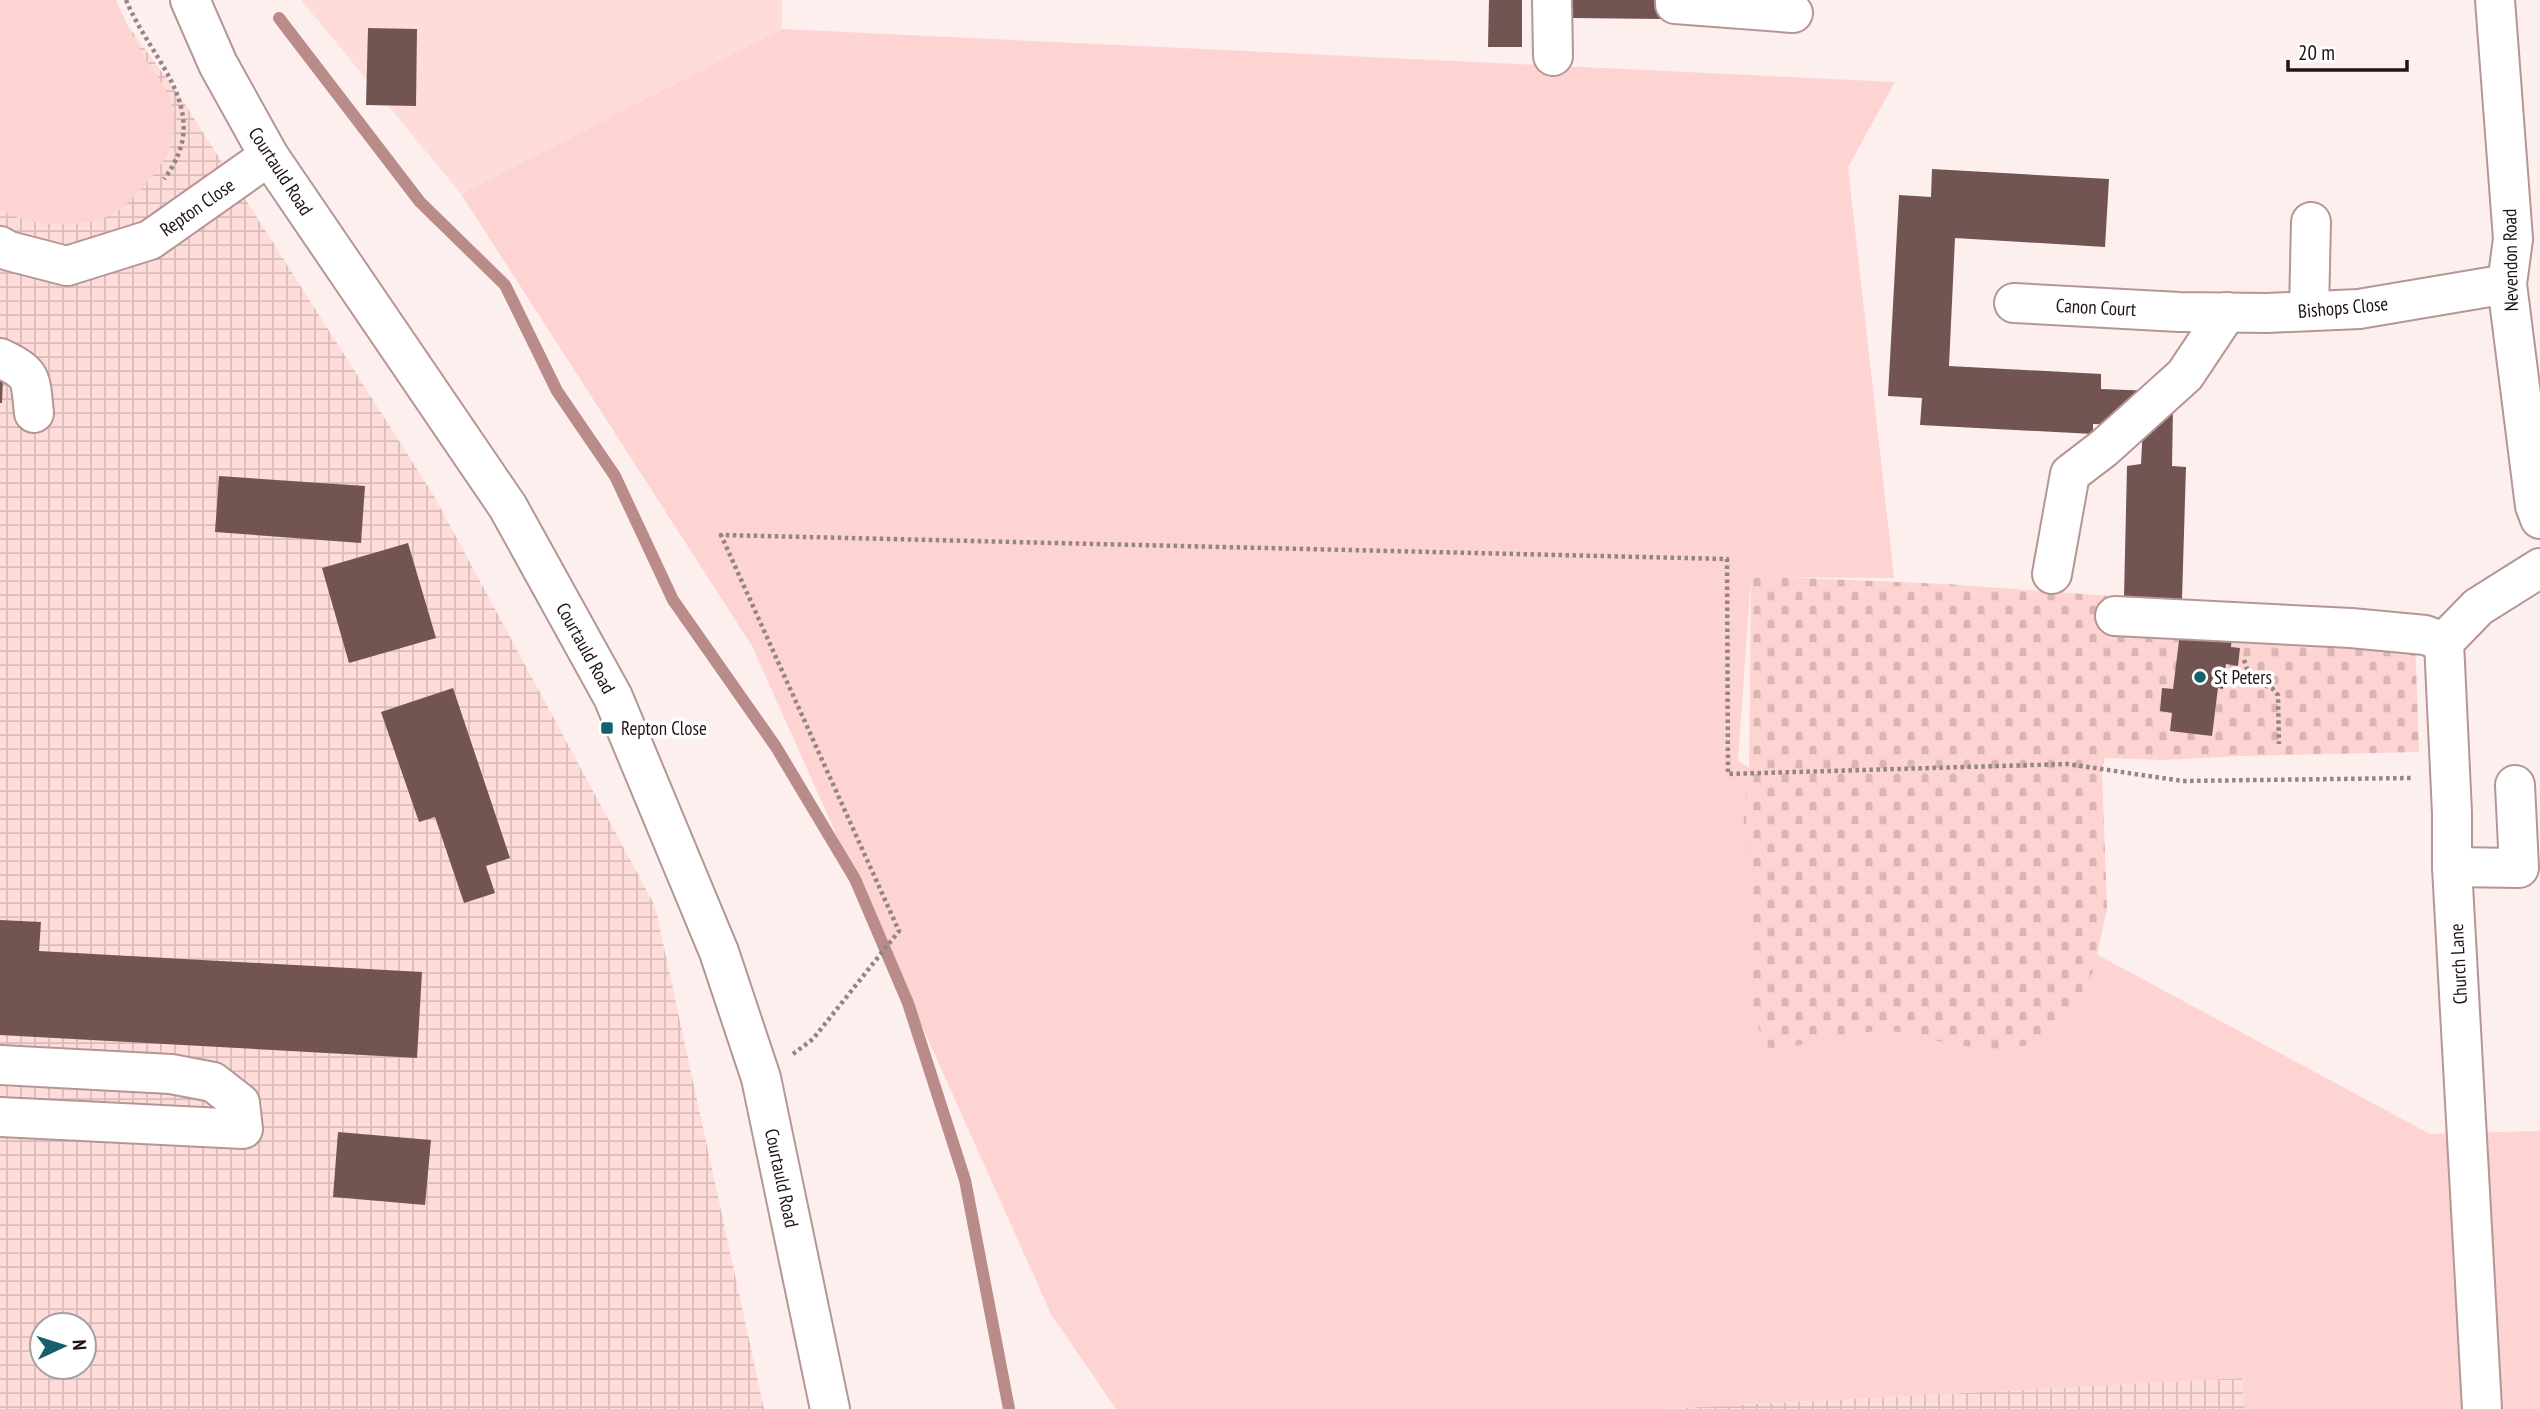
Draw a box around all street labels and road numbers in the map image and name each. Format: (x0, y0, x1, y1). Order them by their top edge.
street label: Courtauld Road (244, 122, 318, 220)
street label: Repton Close (155, 172, 239, 241)
street label: Nevendon Road (2497, 209, 2523, 311)
street label: Bishops Close (2297, 291, 2389, 323)
street label: Canon Court (2055, 293, 2138, 321)
street label: Courtauld Road (551, 598, 621, 698)
street label: Church Lane (2444, 923, 2472, 1005)
street label: Courtauld Road (760, 1126, 804, 1230)

